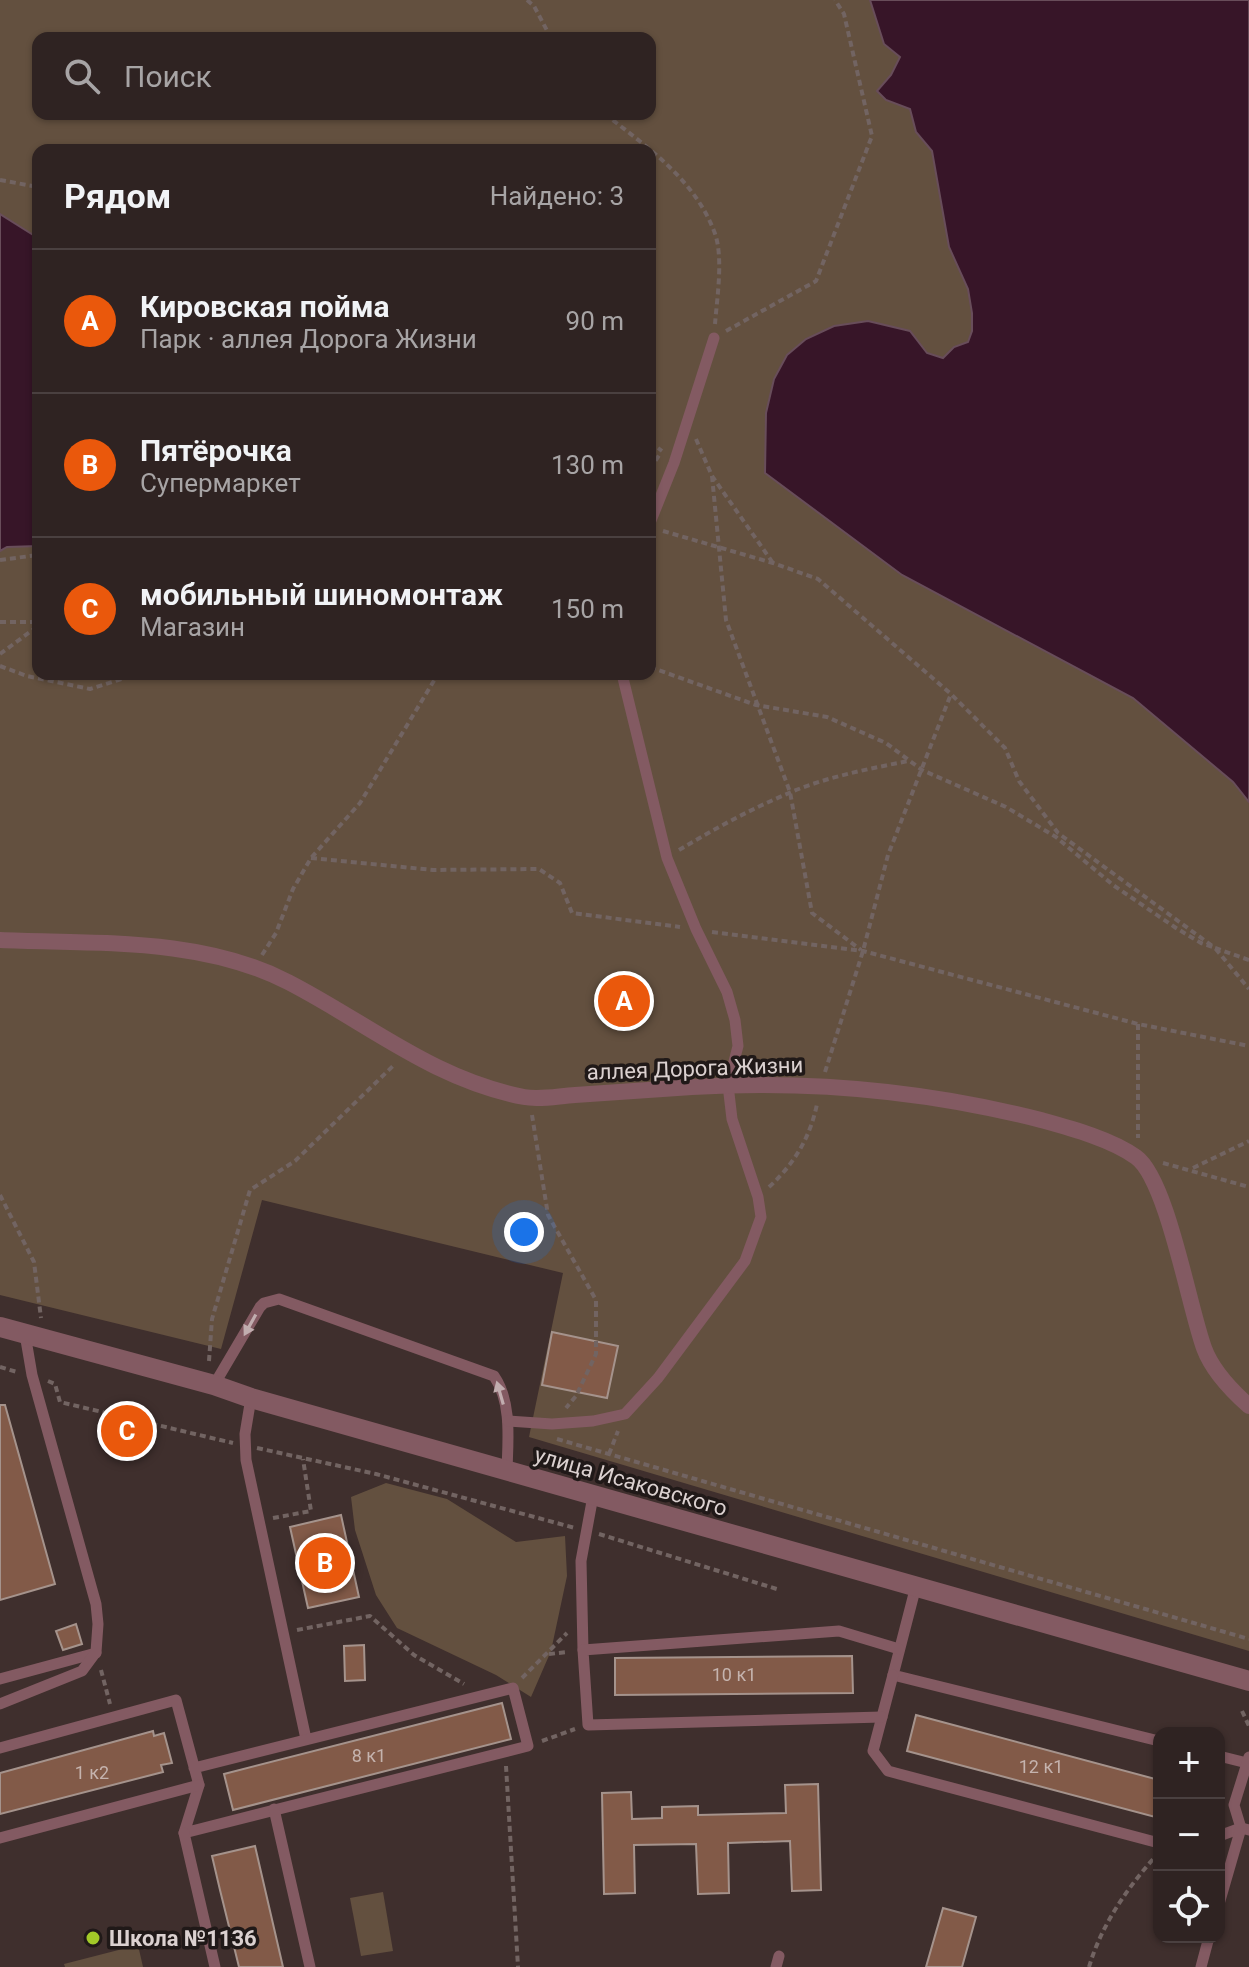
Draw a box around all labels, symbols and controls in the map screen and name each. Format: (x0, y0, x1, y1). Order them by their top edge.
search box (32, 32, 656, 120)
icon: search (60, 54, 104, 98)
text: Поиск (124, 59, 212, 94)
text: Рядом (64, 176, 171, 216)
text: Найдено: 3 (490, 181, 624, 211)
text: Кировская пойма (140, 289, 390, 324)
text: A (81, 306, 99, 336)
text: 90 m (566, 306, 624, 336)
text: Парк · аллея Дорога Жизни (140, 324, 477, 354)
text: Пятёрочка (140, 433, 292, 468)
text: B (82, 450, 98, 480)
text: 130 m (551, 450, 624, 480)
text: Супермаркет (140, 468, 301, 498)
text: мобильный шиномонтаж (140, 577, 503, 612)
text: C (81, 594, 99, 624)
text: 150 m (551, 594, 624, 624)
text: Магазин (140, 612, 245, 642)
pin: A (598, 971, 650, 1031)
street label: аллея Дорога Жизни (586, 1052, 804, 1085)
your location (504, 1212, 544, 1252)
one-way arrow (244, 1313, 257, 1336)
one-way arrow (493, 1381, 506, 1405)
pin: C (101, 1401, 153, 1461)
street label: улица Исаковского (532, 1442, 730, 1521)
pin: B (299, 1533, 351, 1593)
house number: 10 к1 (712, 1664, 756, 1685)
map controls (1153, 1727, 1225, 1943)
button: + (1153, 1727, 1225, 1799)
house number: 8 к1 (352, 1745, 386, 1766)
house number: 12 к1 (1019, 1756, 1063, 1777)
house number: 1 к2 (75, 1762, 109, 1783)
button: − (1153, 1799, 1225, 1871)
button: locate (1153, 1871, 1225, 1943)
place label: Школа №1136 (109, 1926, 257, 1951)
marker: Школа №1136 (84, 1929, 102, 1947)

